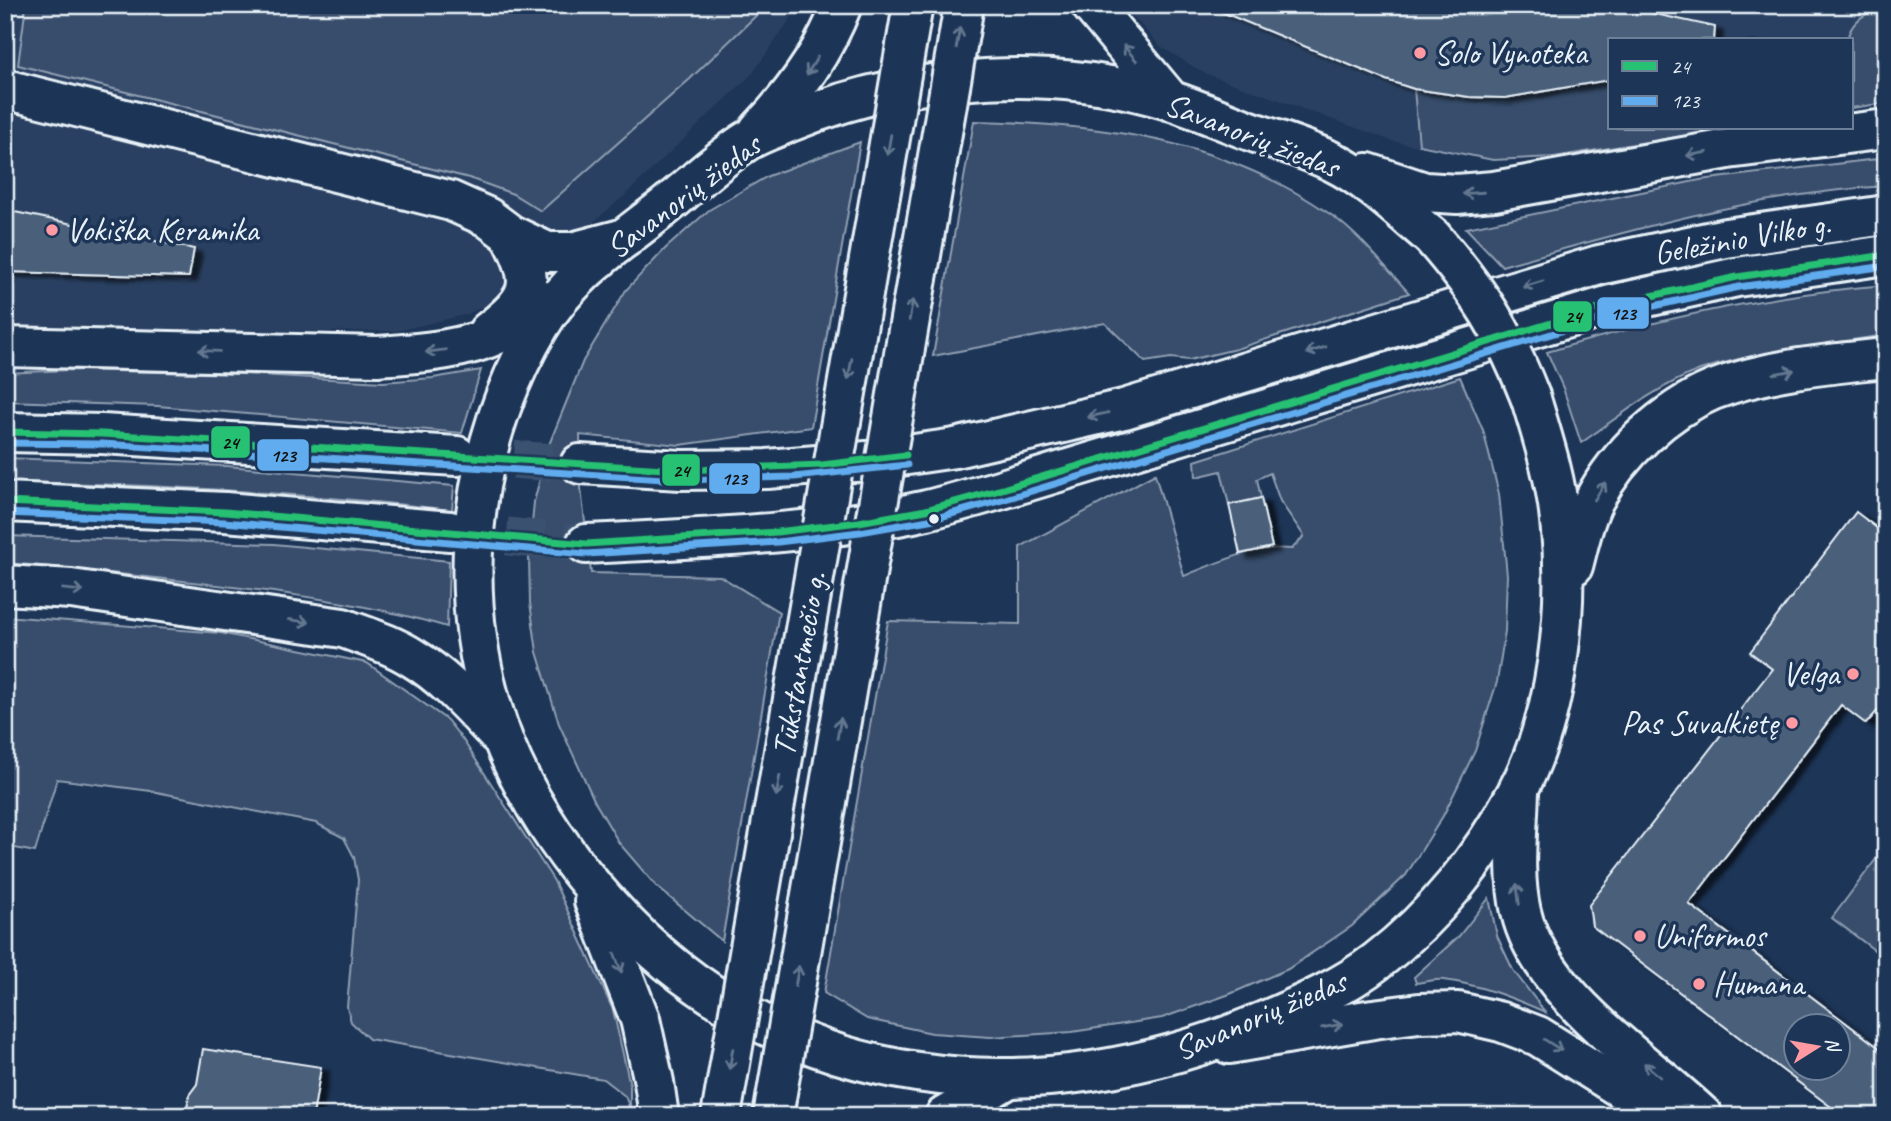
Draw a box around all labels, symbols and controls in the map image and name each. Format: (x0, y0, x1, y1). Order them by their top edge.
one-way arrow (952, 27, 965, 50)
place label: Solo Vynoteka (1434, 32, 1589, 74)
legend (1608, 38, 1853, 130)
one-way arrow (1122, 44, 1138, 62)
marker: Solo Vynoteka (1412, 45, 1428, 61)
text: 24 (1671, 54, 1692, 80)
one-way arrow (804, 56, 819, 75)
street label: Savanorių žiedas (1159, 83, 1348, 188)
text: 123 (1671, 88, 1701, 114)
street label: Savanorių žiedas (597, 122, 771, 268)
one-way arrow (882, 133, 895, 156)
one-way arrow (1686, 148, 1709, 162)
one-way arrow (1462, 187, 1484, 200)
street label: Geležinio Vilko g. (1650, 202, 1834, 274)
place label: Vokiška Keramika (66, 209, 260, 251)
marker: Vokiška Keramika (44, 222, 60, 238)
one-way arrow (1523, 279, 1545, 292)
line badge: 123 (1596, 296, 1650, 330)
one-way arrow (905, 299, 918, 322)
line badge: 24 (1552, 300, 1593, 333)
text: 123 (1610, 302, 1638, 326)
text: 24 (1564, 305, 1584, 329)
one-way arrow (198, 344, 221, 357)
one-way arrow (425, 344, 448, 357)
one-way arrow (1305, 345, 1327, 358)
one-way arrow (843, 357, 856, 380)
one-way arrow (1772, 365, 1795, 379)
one-way arrow (1087, 409, 1109, 422)
line badge: 24 (210, 425, 251, 459)
text: 24 (221, 431, 241, 455)
line badge: 123 (256, 438, 310, 472)
text: 123 (270, 444, 298, 468)
line badge: 24 (661, 453, 701, 487)
text: 24 (672, 459, 692, 483)
line badge: 123 (708, 462, 761, 495)
text: 123 (721, 467, 749, 491)
one-way arrow (1593, 482, 1607, 502)
unlabelled marker (927, 512, 941, 526)
street label: Tūkstantmečio g. (762, 568, 836, 760)
one-way arrow (62, 584, 84, 597)
one-way arrow (287, 615, 310, 628)
place label: Velga (1782, 653, 1841, 695)
marker: Velga (1845, 666, 1861, 682)
place label: Pas Suvalkietę (1621, 702, 1780, 744)
marker: Pas Suvalkietę (1784, 715, 1800, 731)
one-way arrow (833, 717, 846, 740)
one-way arrow (770, 774, 784, 797)
one-way arrow (1512, 883, 1525, 906)
place label: Uniformos (1654, 915, 1768, 957)
marker: Uniformos (1632, 928, 1648, 944)
one-way arrow (612, 952, 625, 973)
street label: Savanorių žiedas (1167, 959, 1355, 1070)
place label: Humana (1713, 963, 1806, 1005)
one-way arrow (791, 965, 804, 988)
marker: Humana (1691, 976, 1707, 992)
north arrow (1783, 1012, 1853, 1082)
one-way arrow (1321, 1019, 1343, 1032)
text: N (1820, 1036, 1846, 1055)
one-way arrow (1542, 1039, 1562, 1053)
one-way arrow (723, 1047, 737, 1070)
one-way arrow (1644, 1062, 1661, 1079)

